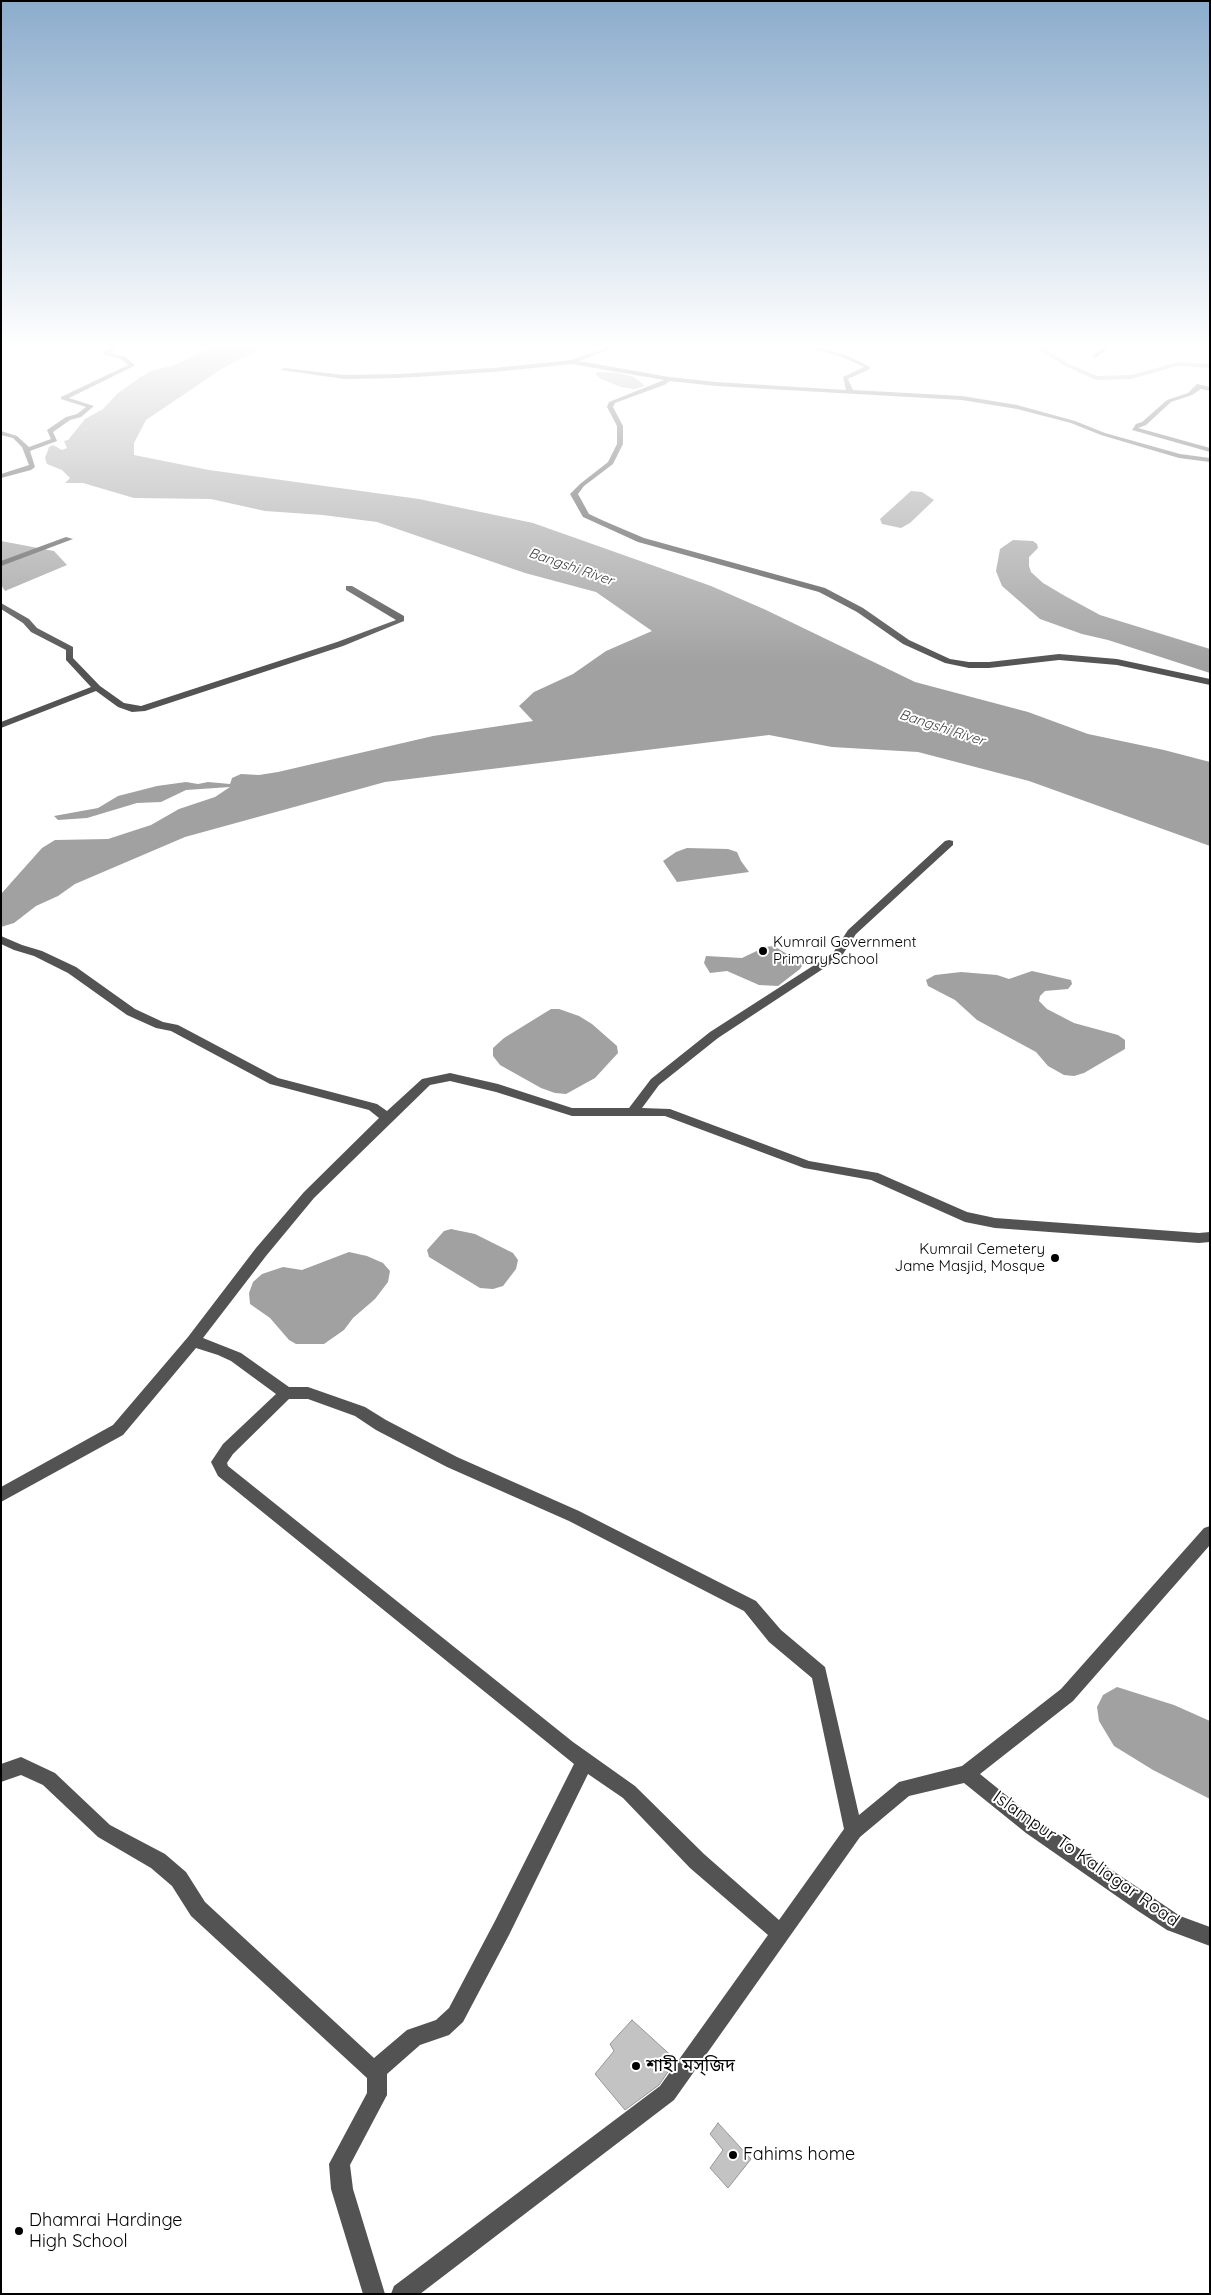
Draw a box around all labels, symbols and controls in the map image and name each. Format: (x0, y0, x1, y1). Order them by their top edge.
water label: Bangshi River (526, 545, 616, 589)
water label: Bangshi River (897, 706, 987, 750)
place label: Kumrail Government Primary School (773, 933, 917, 968)
marker: Kumrail Government Primary School (757, 945, 769, 957)
place label: Kumrail Cemetery Jame Masjid, Mosque (895, 1240, 1045, 1275)
marker: Kumrail Cemetery Jame Masjid, Mosque (1049, 1252, 1061, 1264)
street label: Islampur To Kaliagar Road (989, 1786, 1183, 1932)
place label: শাহী মস্জিদ (646, 2055, 735, 2077)
marker: শাহী মস্জিদ (630, 2060, 642, 2072)
place label: Fahims home (743, 2144, 855, 2166)
marker: Fahims home (727, 2149, 739, 2161)
place label: Dhamrai Hardinge High School (29, 2210, 182, 2252)
marker: Dhamrai Hardinge High School (13, 2225, 25, 2237)

